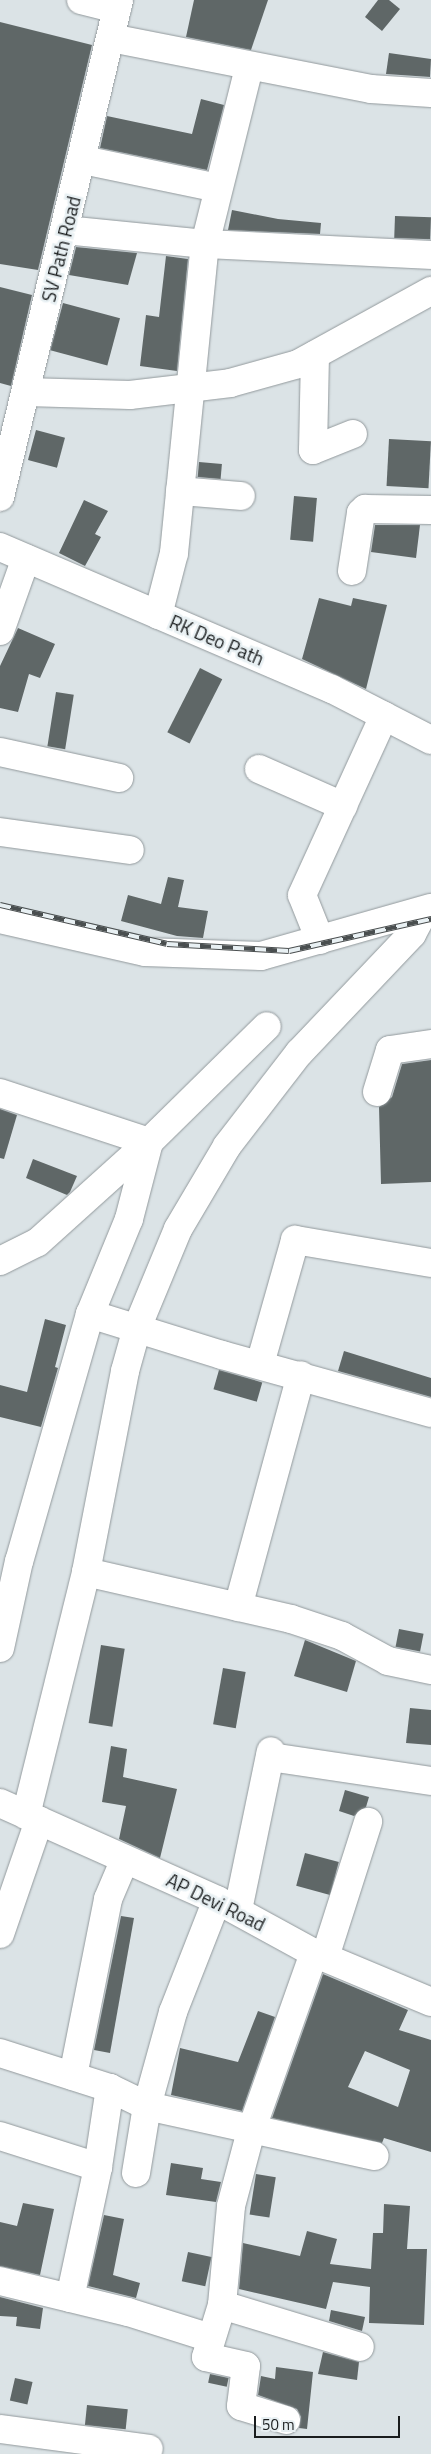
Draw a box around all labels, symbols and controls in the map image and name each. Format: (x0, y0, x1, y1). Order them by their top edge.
street label: SV Path Road (37, 194, 85, 304)
street label: RK Deo Path (166, 610, 268, 670)
street label: AP Devi Road (163, 1868, 269, 1936)
scale bar (256, 2406, 402, 2438)
text: 50 m (262, 2413, 295, 2436)

